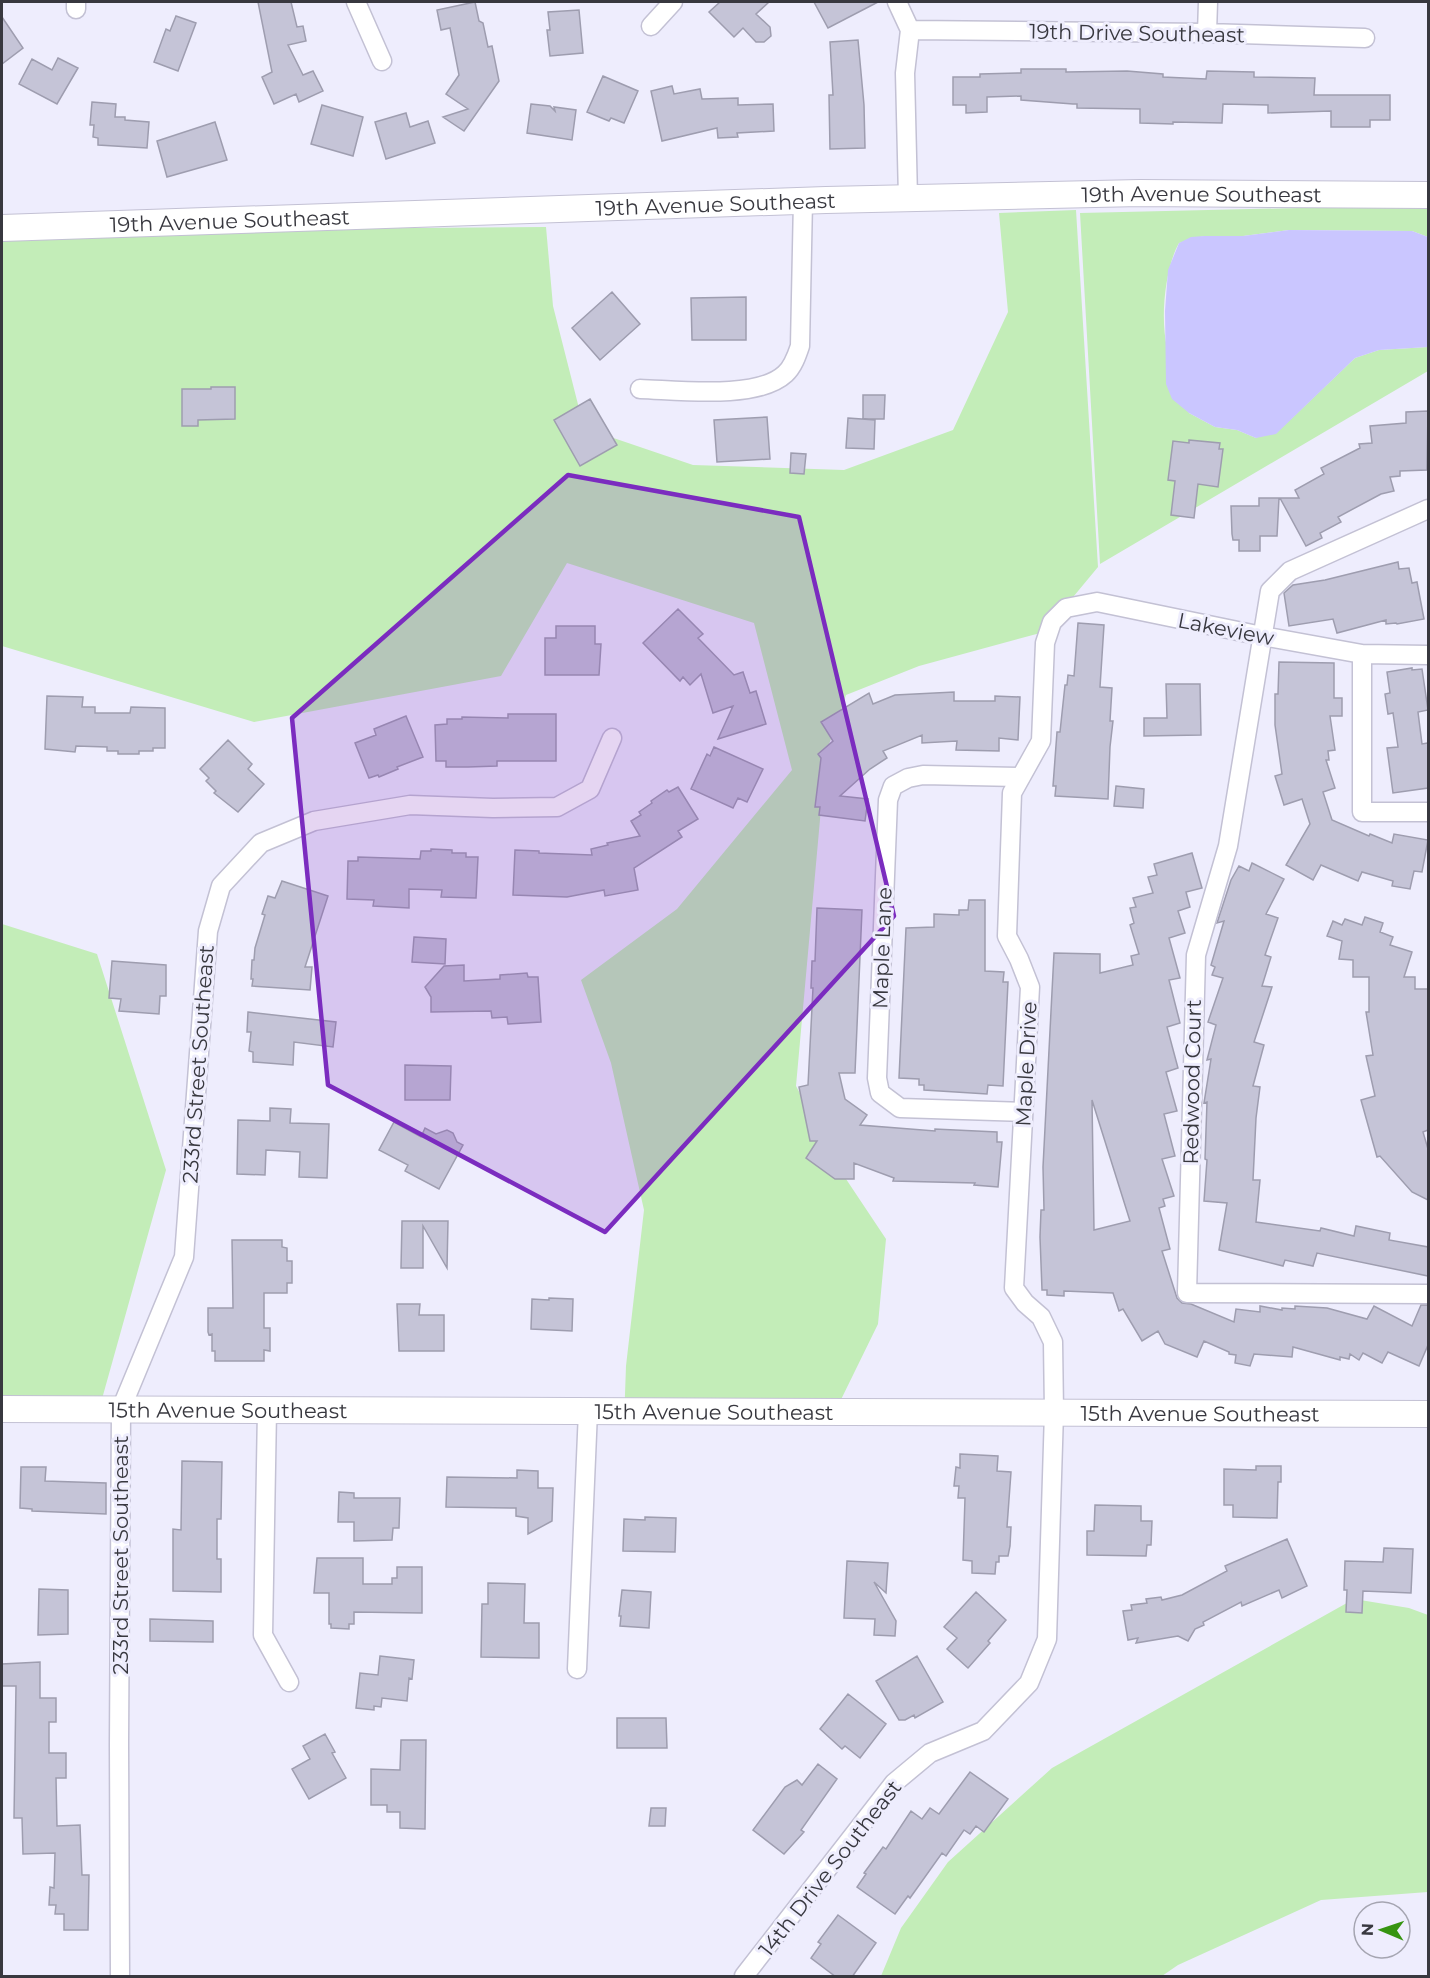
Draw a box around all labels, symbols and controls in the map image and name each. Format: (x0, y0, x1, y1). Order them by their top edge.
street label: 19th Drive Southeast (1029, 19, 1245, 47)
street label: 19th Avenue Southeast (1081, 180, 1322, 207)
street label: 19th Avenue Southeast (595, 187, 836, 220)
street label: 19th Avenue Southeast (109, 204, 350, 237)
street label: Lakeview (1176, 607, 1277, 651)
street label: Maple Lane (867, 887, 897, 1009)
street label: 233rd Street Southeast (177, 944, 219, 1184)
street label: Redwood Court (1178, 999, 1206, 1165)
street label: Maple Drive (1010, 1001, 1042, 1127)
street label: 15th Avenue Southeast (108, 1397, 348, 1423)
street label: 15th Avenue Southeast (594, 1399, 834, 1424)
street label: 15th Avenue Southeast (1080, 1400, 1320, 1426)
street label: 233rd Street Southeast (108, 1436, 133, 1674)
street label: 14th Drive Southeast (753, 1775, 907, 1961)
north arrow (1352, 1900, 1412, 1960)
text: N (1358, 1923, 1377, 1936)

